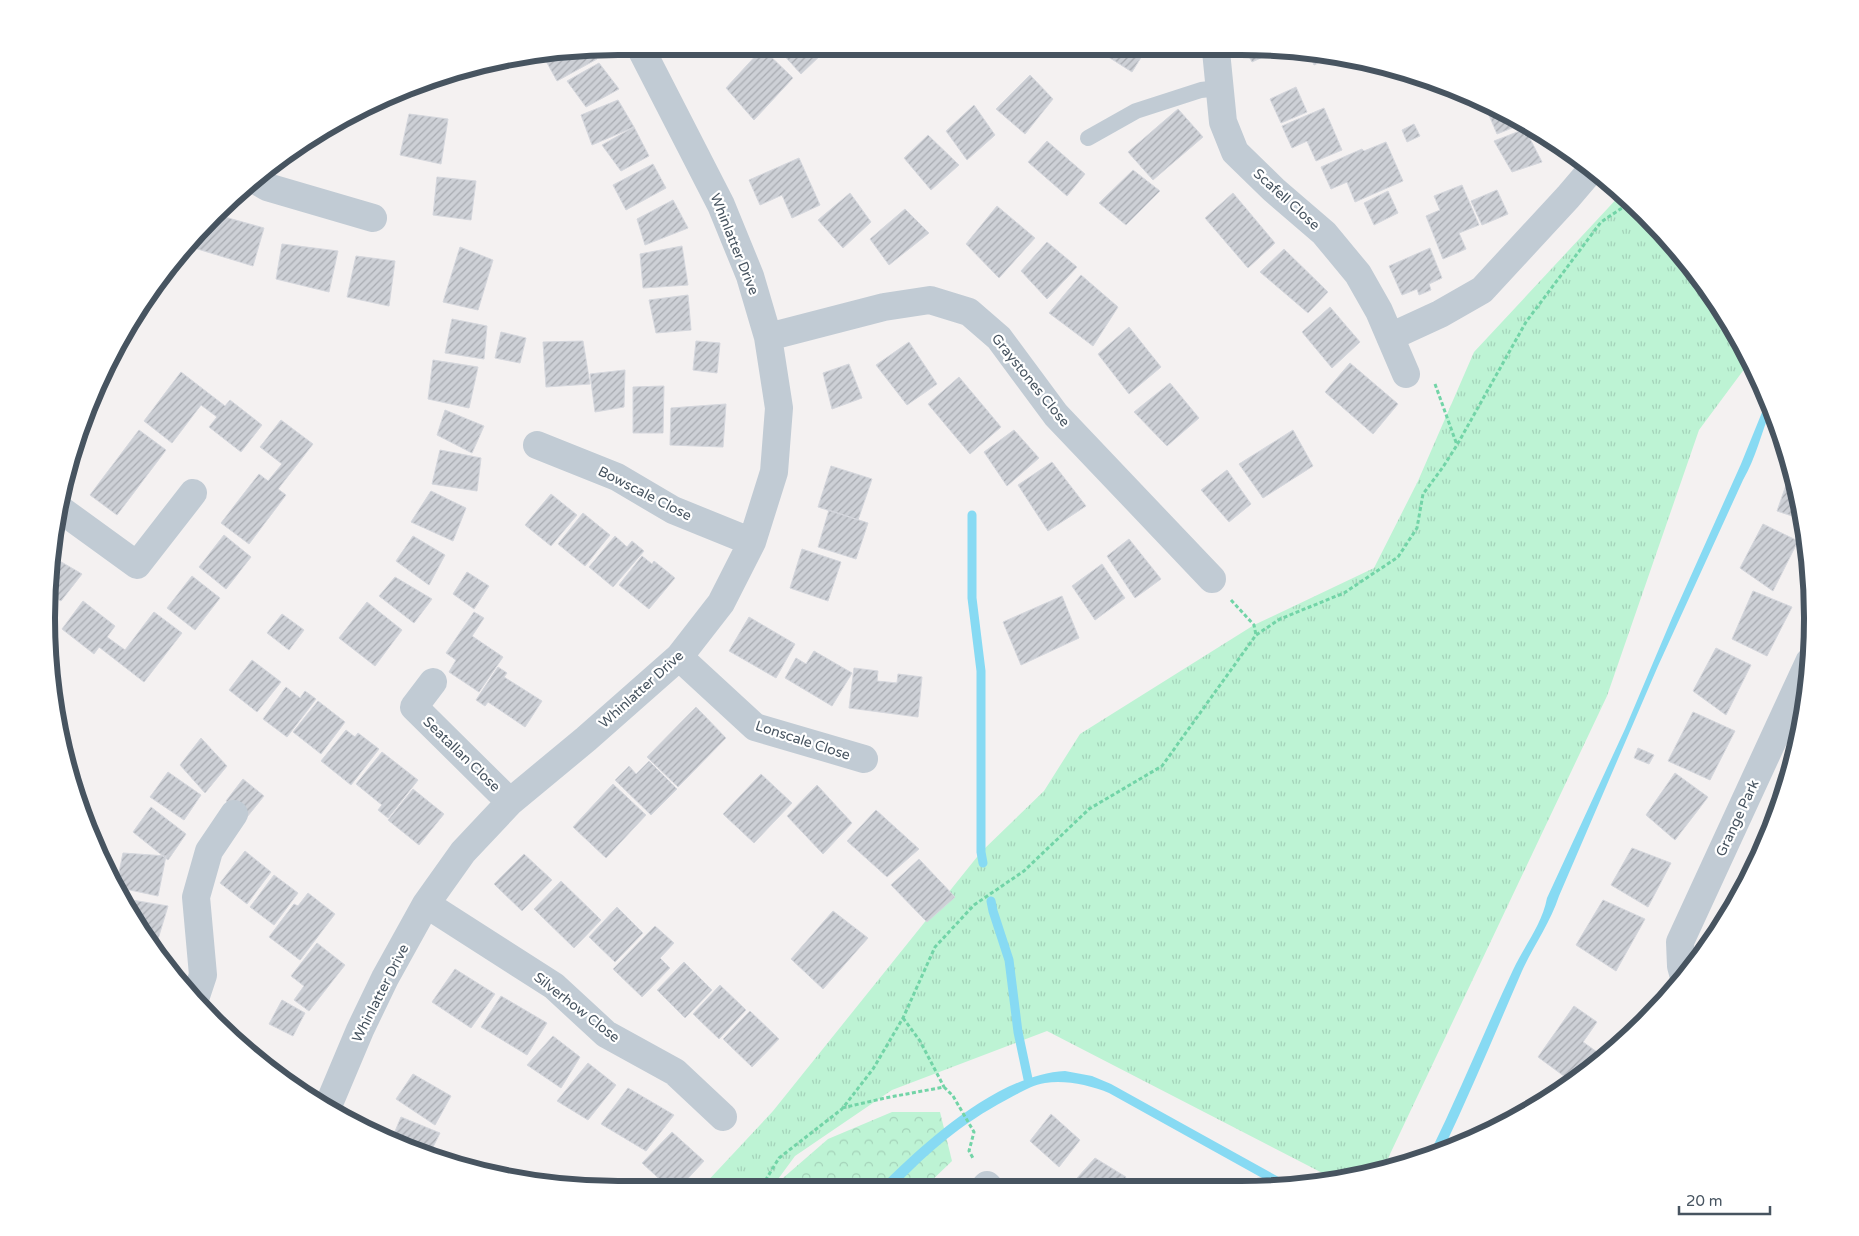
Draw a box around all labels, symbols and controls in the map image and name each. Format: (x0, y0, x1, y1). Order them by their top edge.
street label: Scafell Close (1250, 165, 1323, 234)
street label: Whinlatter Drive (706, 191, 763, 297)
street label: Graystones Close (988, 330, 1073, 430)
street label: Bowscale Close (595, 463, 694, 524)
street label: Whinlatter Drive (596, 647, 687, 732)
street label: Seatallan Close (419, 713, 504, 796)
street label: Lonscale Close (753, 717, 852, 764)
street label: Grange Park (1712, 777, 1763, 859)
street label: Whinlatter Drive (348, 941, 413, 1045)
street label: Silverhow Close (530, 969, 623, 1046)
scale bar (1679, 1184, 1770, 1216)
text: 20 m (1686, 1192, 1723, 1210)

